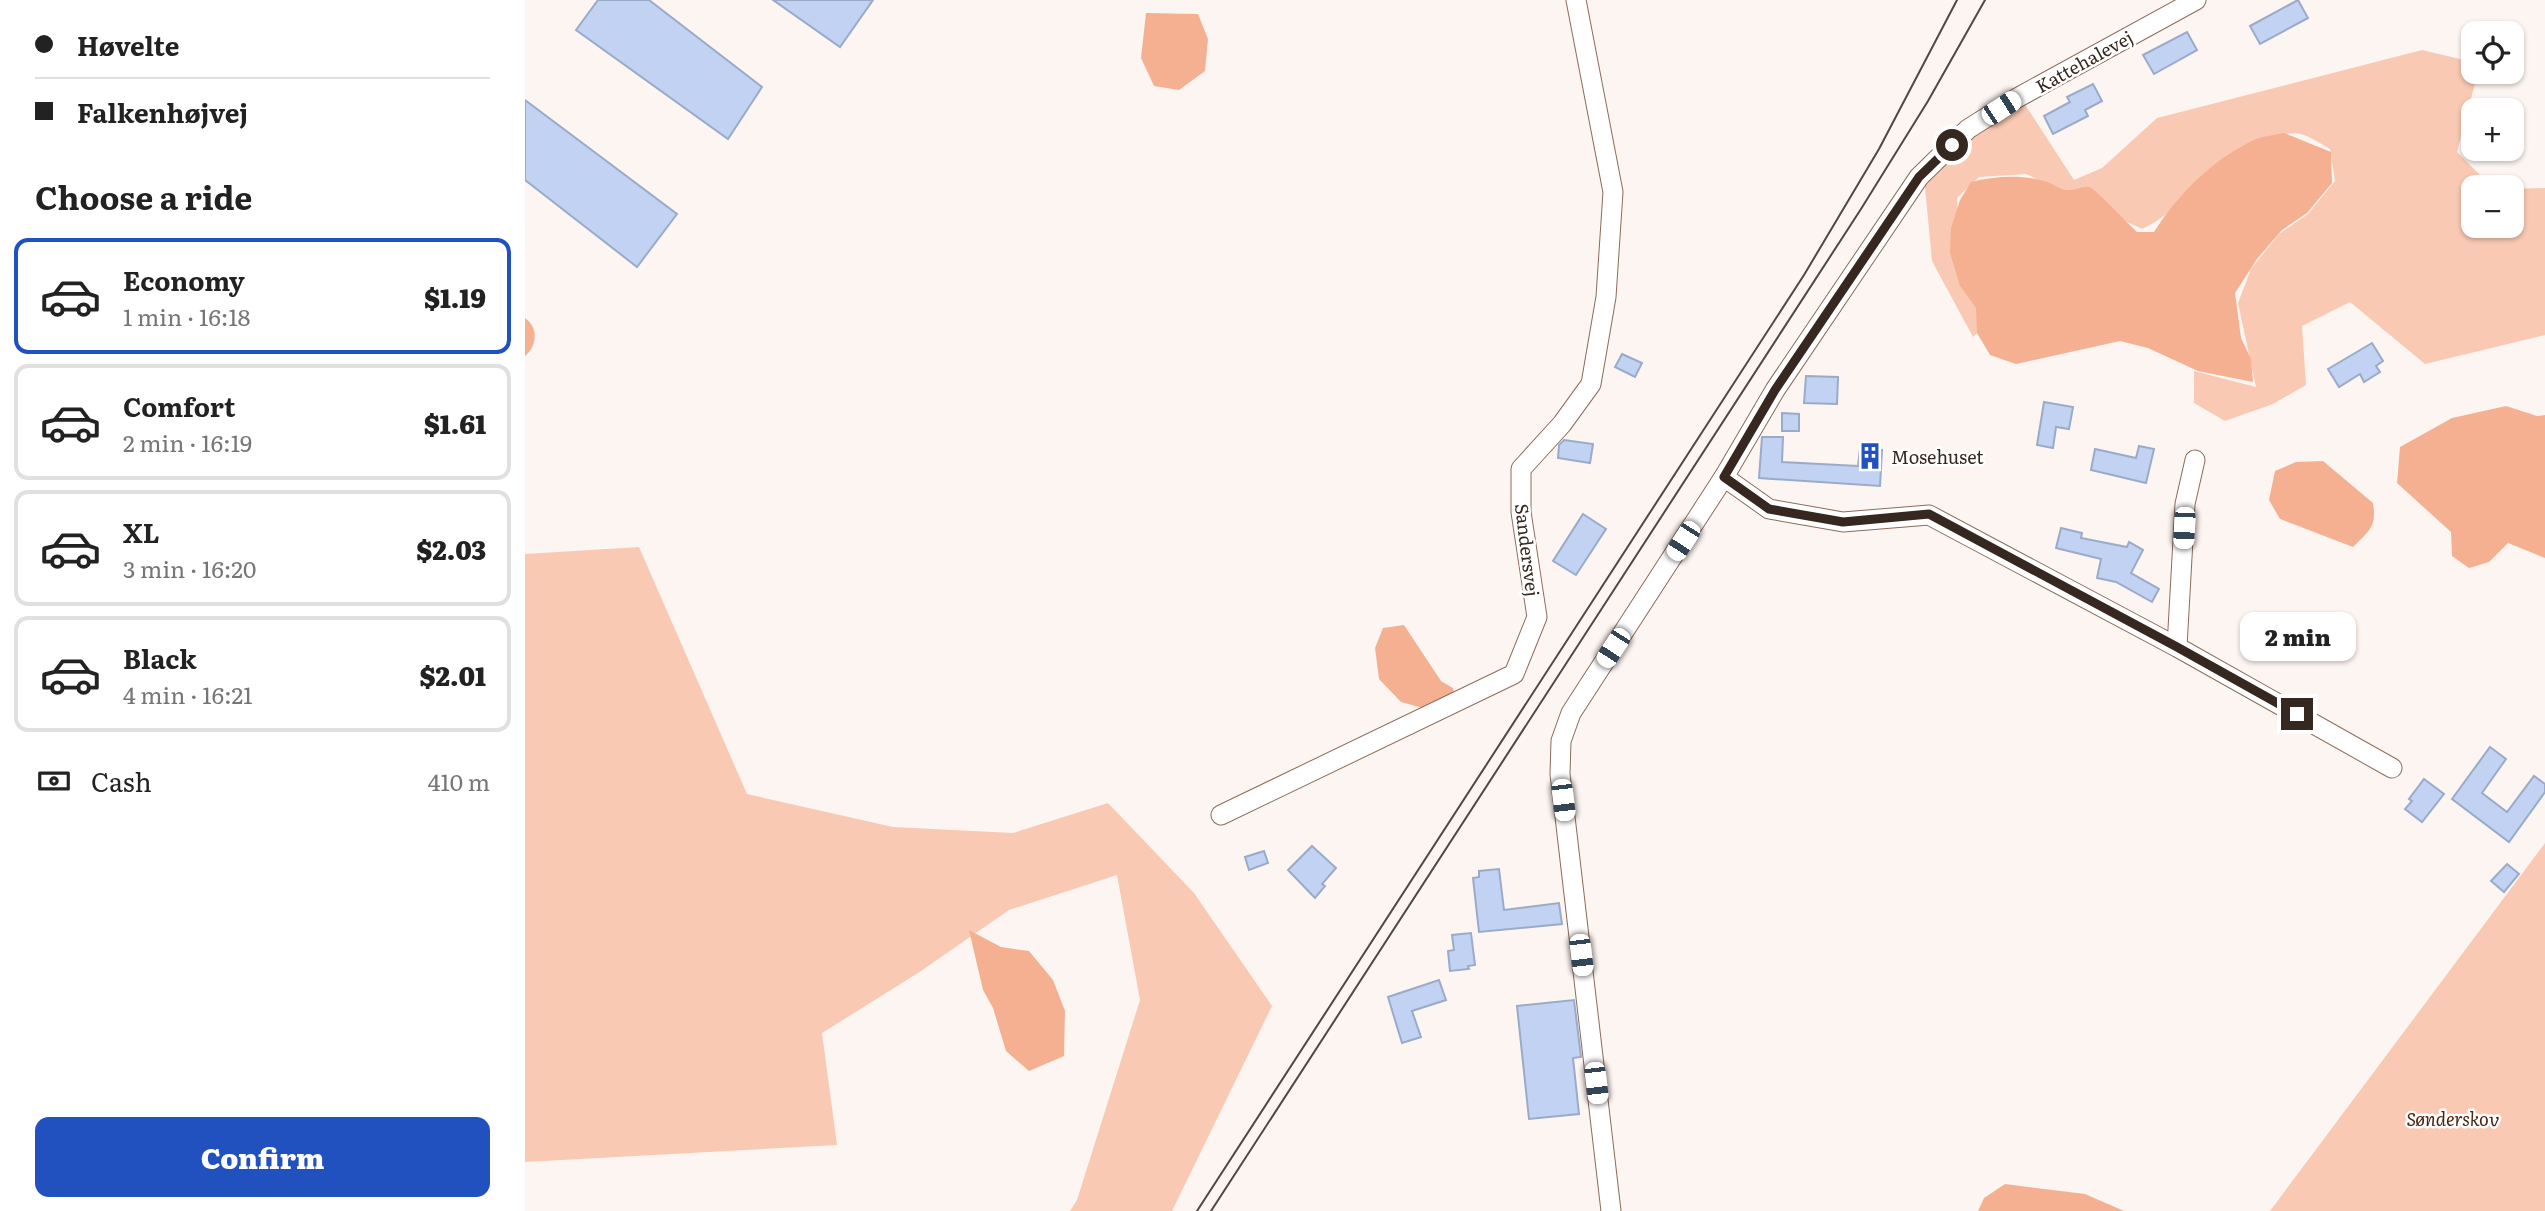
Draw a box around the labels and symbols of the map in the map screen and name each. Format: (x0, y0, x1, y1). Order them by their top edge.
street label: Kattehalevej (2030, 23, 2138, 99)
car (1978, 88, 2025, 128)
route start (1936, 129, 1968, 161)
building icon: Mosehuset (1855, 441, 1885, 471)
place label: Mosehuset (1891, 443, 1984, 470)
street label: Sandersvej (1509, 502, 1547, 598)
car (2173, 506, 2196, 550)
car (1663, 518, 1704, 564)
callout: 2 min (2239, 612, 2355, 662)
car (1593, 625, 1634, 671)
route end (2281, 698, 2313, 730)
car (1551, 778, 1576, 822)
car (1569, 933, 1594, 977)
car (1584, 1061, 1609, 1105)
park label: Sønderskov (2406, 1105, 2500, 1132)

